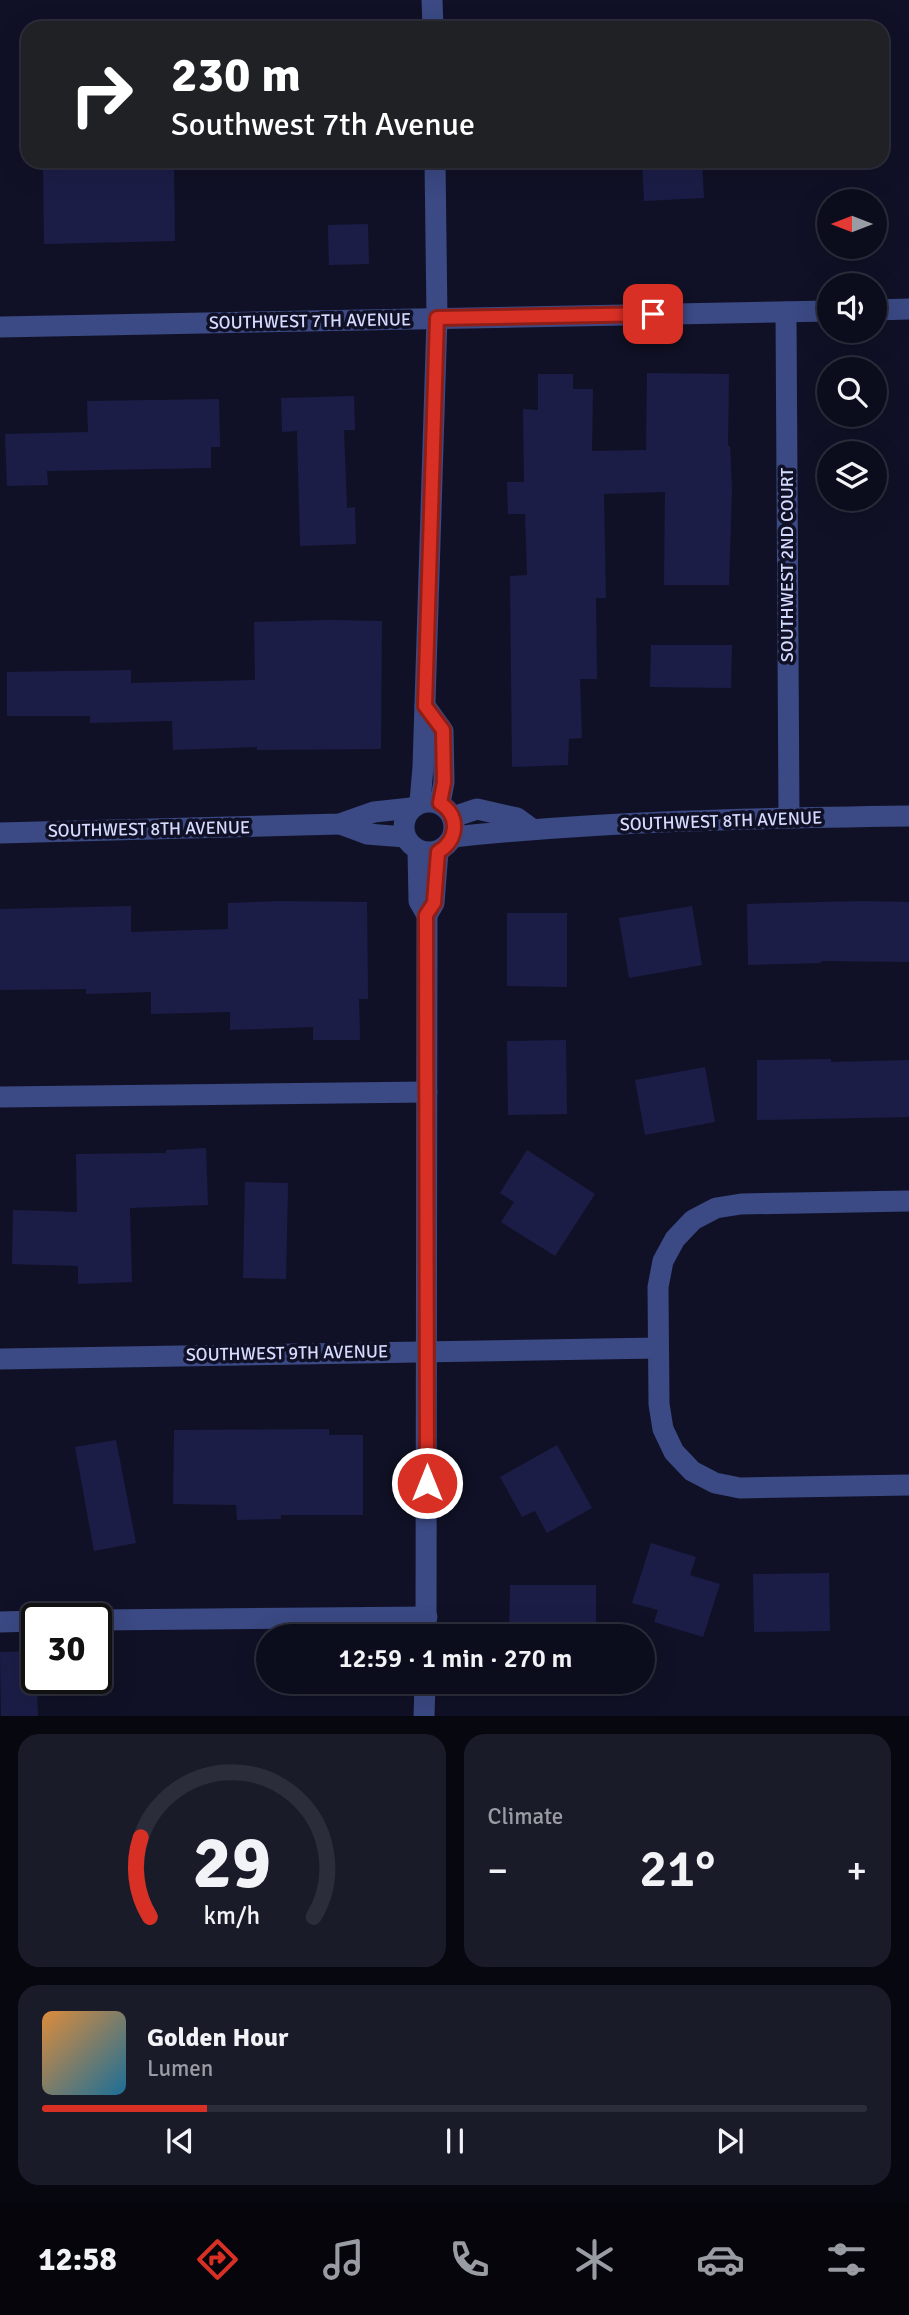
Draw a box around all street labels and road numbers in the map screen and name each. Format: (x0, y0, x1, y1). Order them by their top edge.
street label: SOUTHWEST 7TH AVENUE (209, 308, 411, 334)
street label: SOUTHWEST 2ND COURT (776, 468, 798, 662)
street label: SOUTHWEST 8TH AVENUE (619, 806, 823, 836)
street label: SOUTHWEST 8TH AVENUE (48, 816, 250, 842)
street label: SOUTHWEST 9TH AVENUE (186, 1340, 388, 1366)

